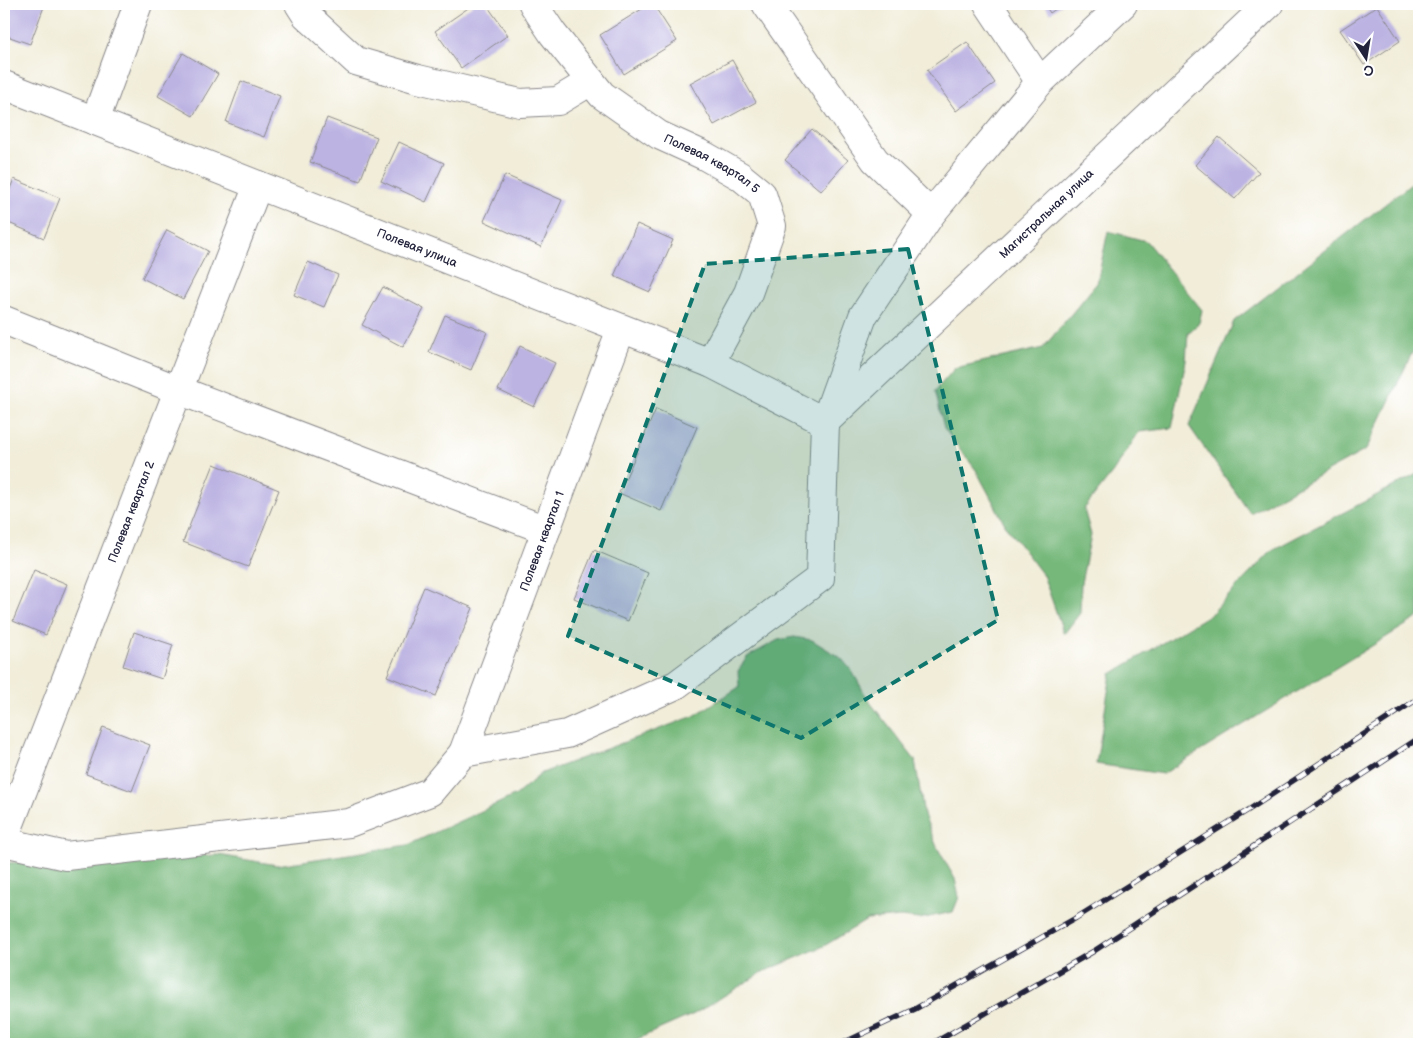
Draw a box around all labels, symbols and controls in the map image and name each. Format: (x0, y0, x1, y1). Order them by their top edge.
north arrow (1340, 32, 1390, 82)
text: С (1362, 61, 1375, 80)
street label: Полевая квартал 5 (661, 131, 762, 197)
street label: Магистральная улица (996, 166, 1097, 262)
street label: Полевая улица (375, 226, 459, 271)
street label: Полевая квартал 2 (105, 459, 158, 565)
street label: Полевая квартал 1 (517, 489, 568, 593)

